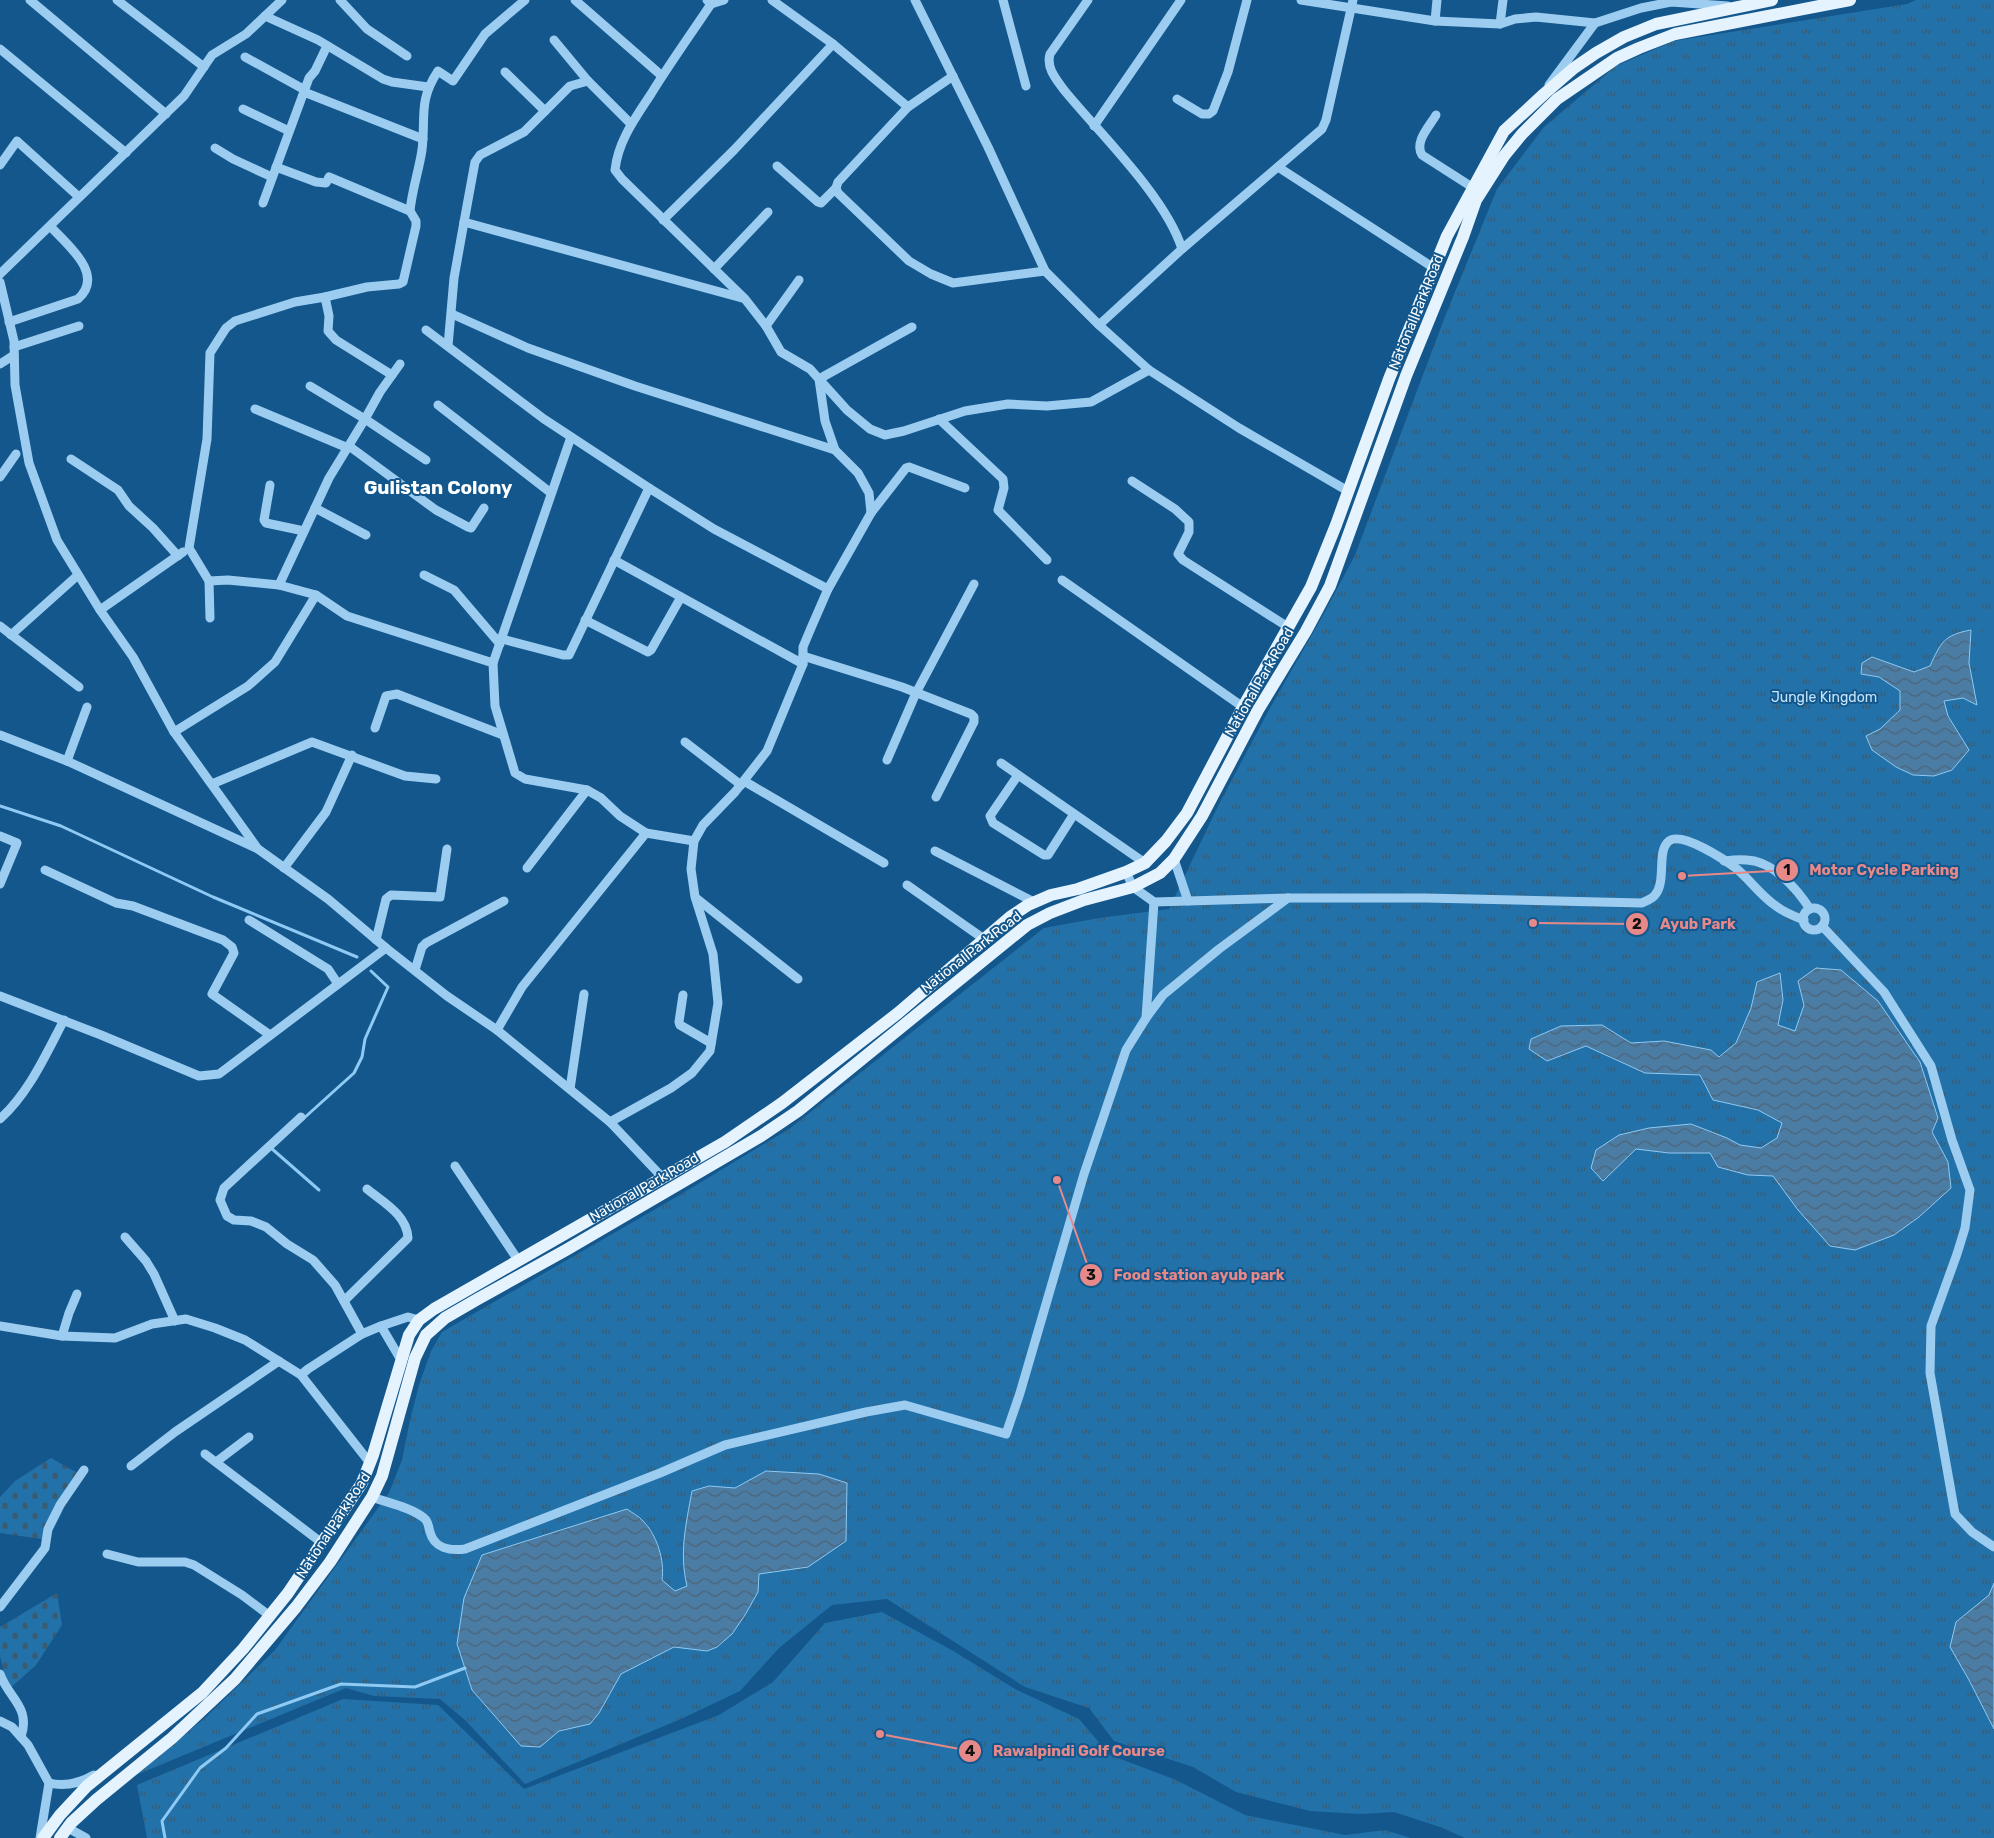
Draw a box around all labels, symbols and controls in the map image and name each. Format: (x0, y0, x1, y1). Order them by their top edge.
street label: National Park Road (1386, 252, 1447, 372)
district label: Gulistan Colony (364, 476, 513, 499)
street label: National Park Road (1221, 625, 1298, 740)
park label: Jungle Kingdom (1771, 689, 1877, 706)
callout: Motor Cycle Parking (1774, 855, 1969, 885)
text: 1 (1783, 861, 1791, 879)
text: Motor Cycle Parking (1809, 861, 1959, 879)
street label: National Park Road (918, 908, 1025, 997)
callout: Ayub Park (1625, 909, 1746, 939)
text: 2 (1632, 915, 1642, 933)
text: Ayub Park (1660, 915, 1736, 933)
street label: National Park Road (587, 1149, 702, 1226)
callout: Food station ayub park (1079, 1260, 1295, 1290)
text: 3 (1086, 1266, 1096, 1284)
text: Food station ayub park (1113, 1266, 1285, 1284)
street label: National Park Road (293, 1469, 374, 1581)
callout: Rawalpindi Golf Course (958, 1736, 1175, 1766)
text: 4 (965, 1742, 975, 1760)
text: Rawalpindi Golf Course (993, 1742, 1165, 1760)

